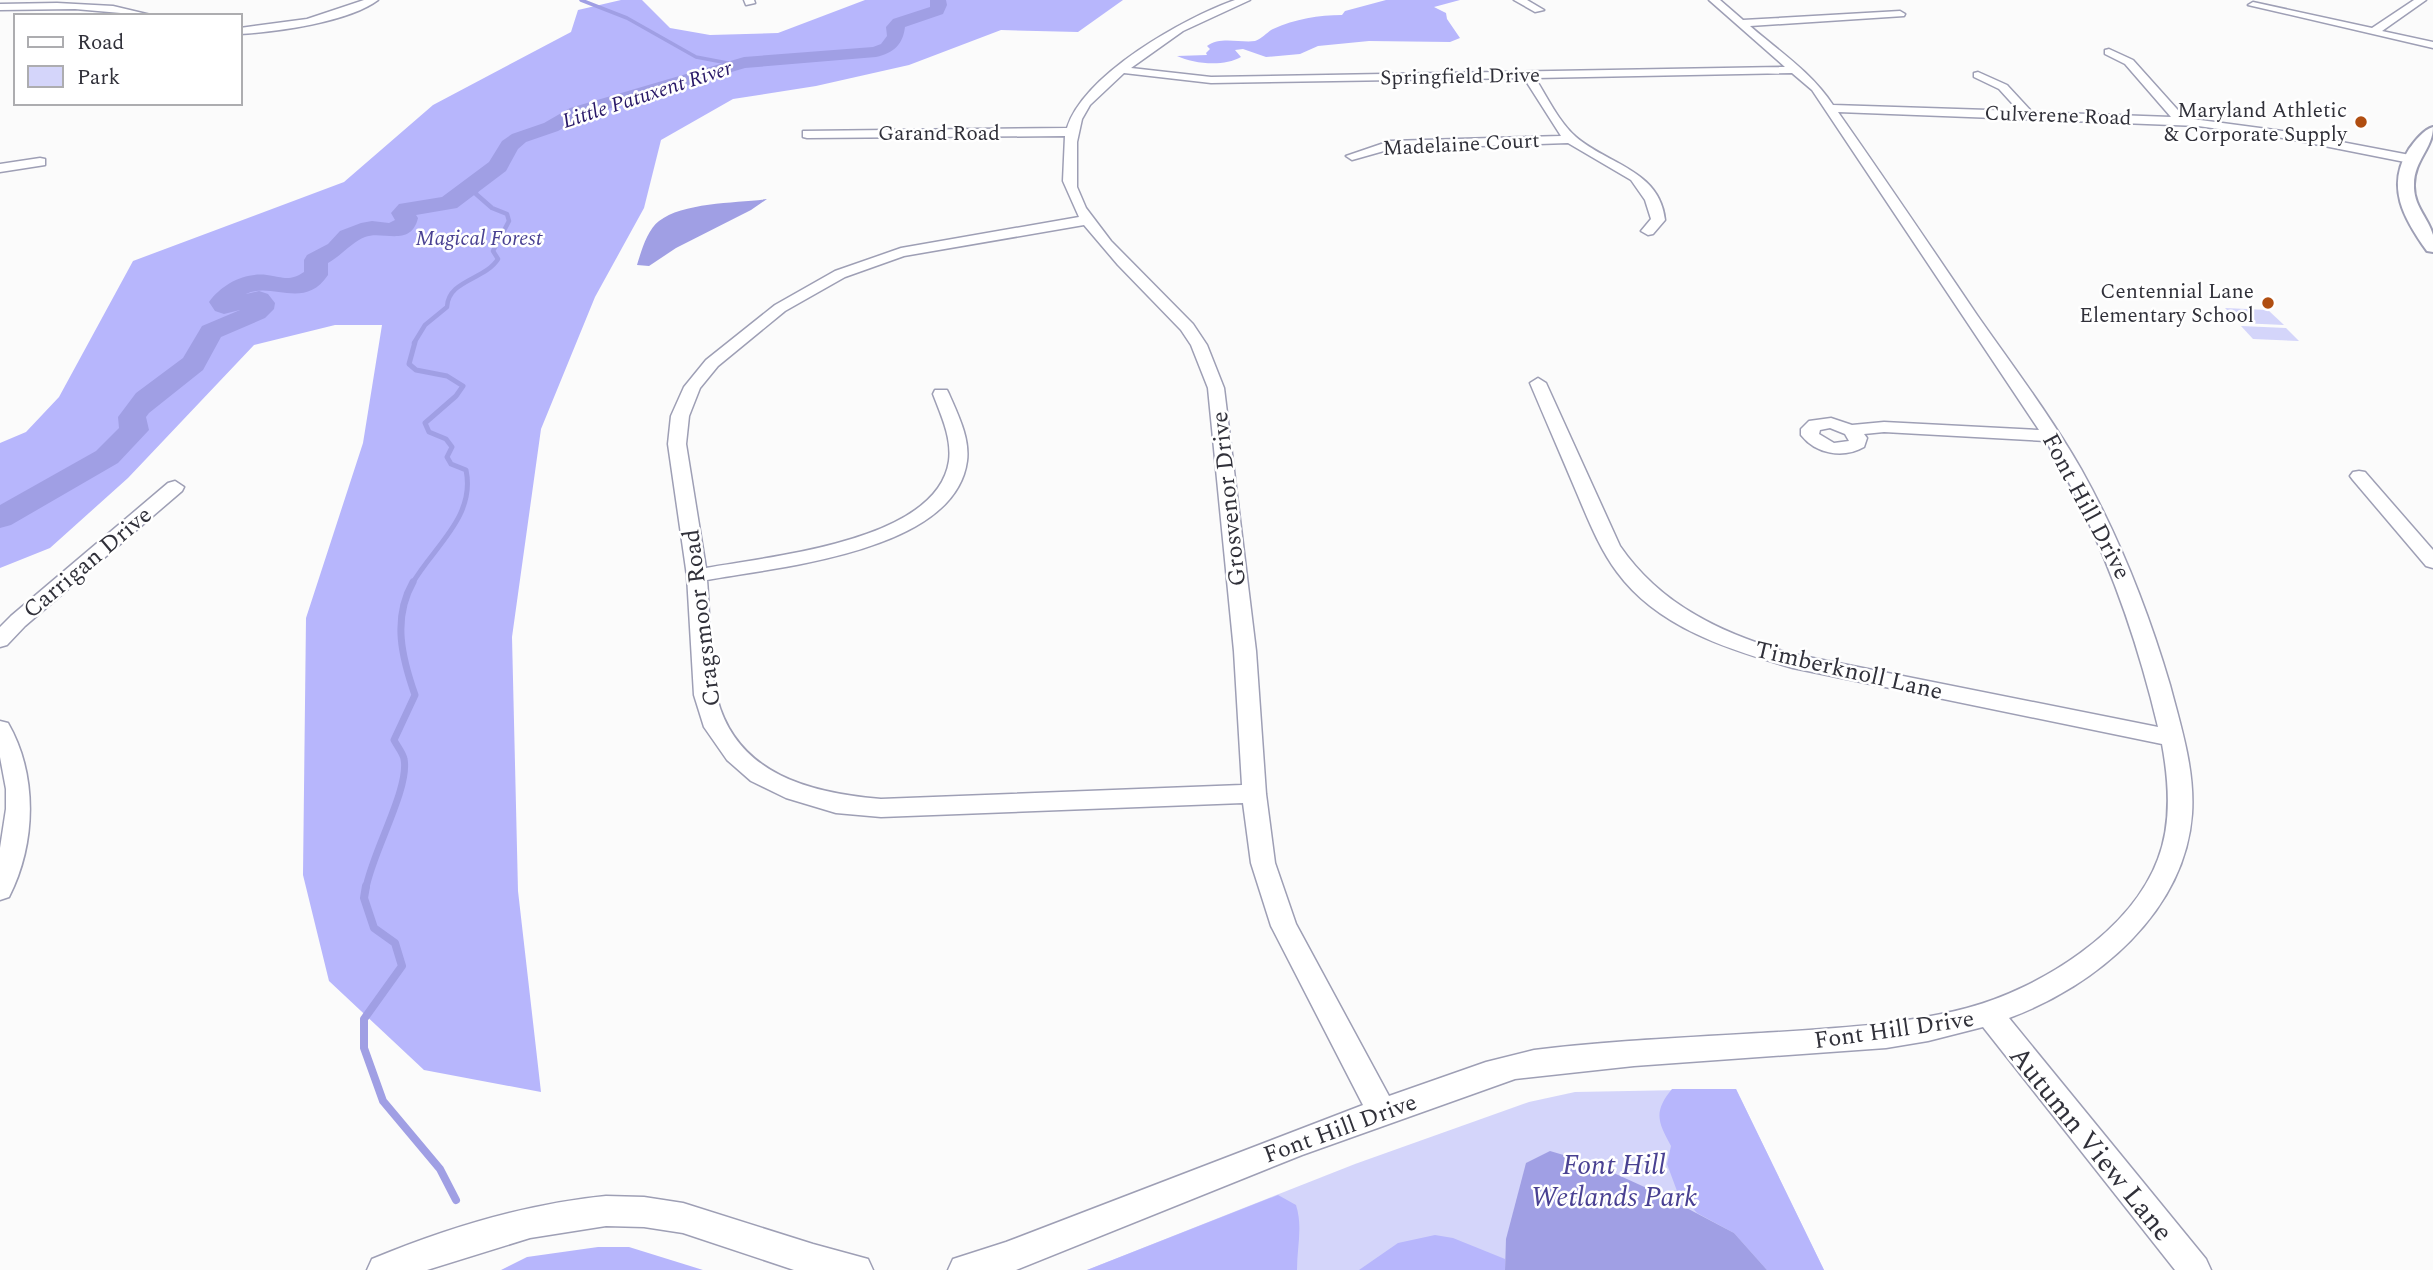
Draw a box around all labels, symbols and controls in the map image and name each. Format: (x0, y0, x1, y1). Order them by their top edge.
legend (14, 14, 242, 105)
text: Road (77, 27, 124, 59)
water label: Little Patuxent River (558, 52, 737, 138)
street label: Springfield Drive (1380, 60, 1540, 94)
text: Park (77, 62, 121, 94)
place label: Maryland Athletic & Corporate Supply (2164, 95, 2348, 151)
street label: Culverene Road (1984, 97, 2132, 135)
marker: Maryland Athletic & Corporate Supply (2353, 114, 2369, 130)
street label: Garand Road (878, 118, 1000, 150)
street label: Madelaine Court (1382, 125, 1540, 165)
park label: Magical Forest (416, 223, 543, 255)
place label: Centennial Lane Elementary School (2079, 276, 2254, 332)
marker: Centennial Lane Elementary School (2260, 295, 2276, 311)
street label: Grosvenor Drive (1202, 410, 1256, 588)
street label: Font Hill Drive (2032, 427, 2140, 586)
street label: Carrigan Drive (15, 498, 160, 628)
street label: Cragsmoor Road (673, 527, 731, 709)
street label: Timberknoll Lane (1751, 632, 1946, 710)
street label: Font Hill Drive (1812, 1001, 1977, 1059)
street label: Autumn View Lane (1998, 1037, 2184, 1251)
street label: Font Hill Drive (1258, 1084, 1422, 1173)
park label: Font Hill Wetlands Park (1531, 1144, 1697, 1219)

